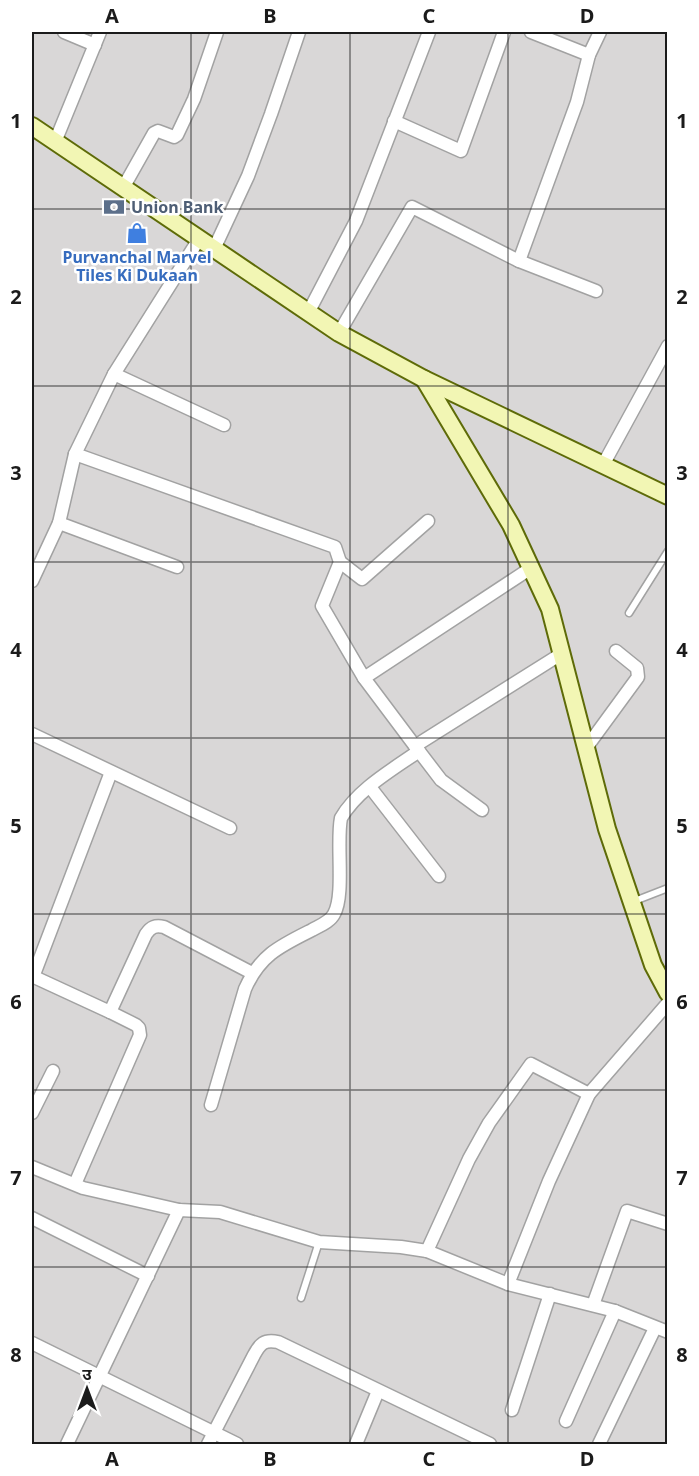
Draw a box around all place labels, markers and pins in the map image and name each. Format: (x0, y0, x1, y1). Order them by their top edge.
bank icon: Union Bank (102, 195, 126, 219)
place label: Union Bank (131, 196, 223, 218)
shop icon: Purvanchal Marvel Tiles Ki Dukaan (125, 221, 149, 245)
place label: Purvanchal Marvel Tiles Ki Dukaan (62, 246, 212, 286)

